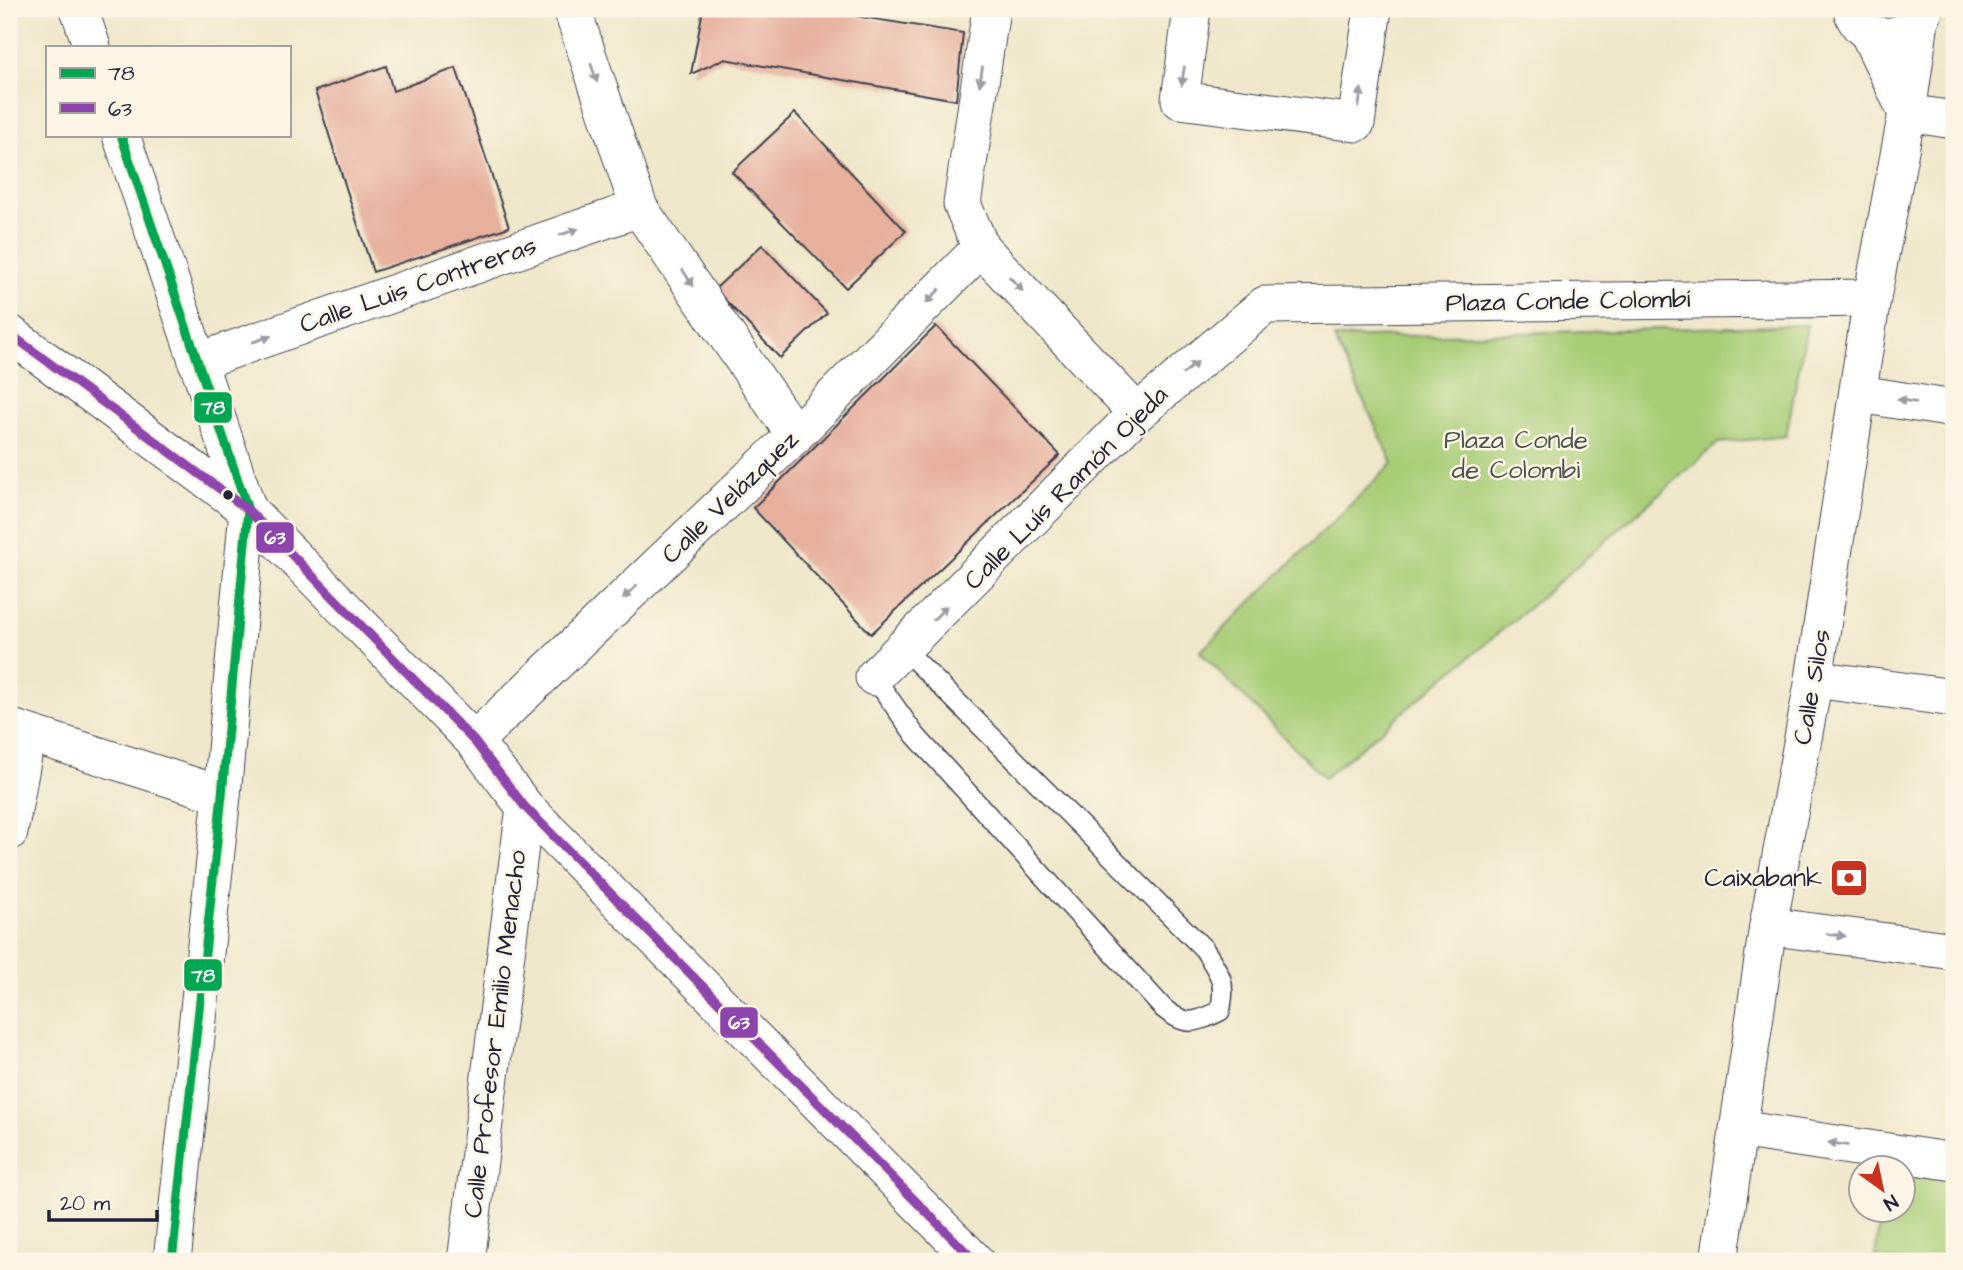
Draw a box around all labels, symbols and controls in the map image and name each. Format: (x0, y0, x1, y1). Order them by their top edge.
legend (46, 46, 290, 136)
text: 78 (108, 59, 135, 88)
one-way arrow (589, 63, 600, 84)
one-way arrow (975, 65, 986, 87)
one-way arrow (1177, 65, 1188, 87)
one-way arrow (1354, 87, 1365, 109)
text: 63 (108, 95, 132, 124)
one-way arrow (559, 226, 580, 237)
street label: Calle Luis Contreras (295, 228, 541, 342)
one-way arrow (681, 269, 694, 288)
one-way arrow (1008, 276, 1024, 293)
street label: Plaza Conde Colombí (1445, 281, 1691, 321)
one-way arrow (925, 288, 942, 305)
one-way arrow (251, 333, 272, 344)
one-way arrow (1181, 360, 1199, 376)
street label: Calle Luís Ramón Ojeda (956, 378, 1176, 598)
line badge: 78 (193, 391, 233, 424)
text: 78 (200, 395, 226, 422)
one-way arrow (1895, 395, 1917, 406)
street label: Calle Velázquez (653, 422, 807, 572)
park label: Plaza Conde de Colombi (1444, 422, 1588, 488)
unlabelled marker (221, 488, 235, 502)
line badge: 63 (255, 521, 295, 554)
text: 63 (264, 525, 286, 552)
one-way arrow (622, 584, 639, 600)
one-way arrow (932, 604, 949, 621)
street label: Calle Silos (1784, 626, 1840, 748)
street label: Calle Profesor Emilio Menacho (455, 848, 535, 1220)
bank icon: Caixabank (1828, 857, 1870, 899)
place label: Caixabank (1704, 860, 1822, 896)
one-way arrow (1825, 930, 1847, 941)
line badge: 78 (183, 958, 223, 992)
text: 78 (190, 963, 216, 990)
line badge: 63 (719, 1006, 759, 1039)
text: 63 (728, 1010, 750, 1037)
one-way arrow (1827, 1138, 1849, 1149)
north arrow (1848, 1154, 1918, 1224)
scale bar (49, 1179, 158, 1223)
text: N (1878, 1187, 1903, 1217)
text: 20 m (60, 1189, 111, 1218)

